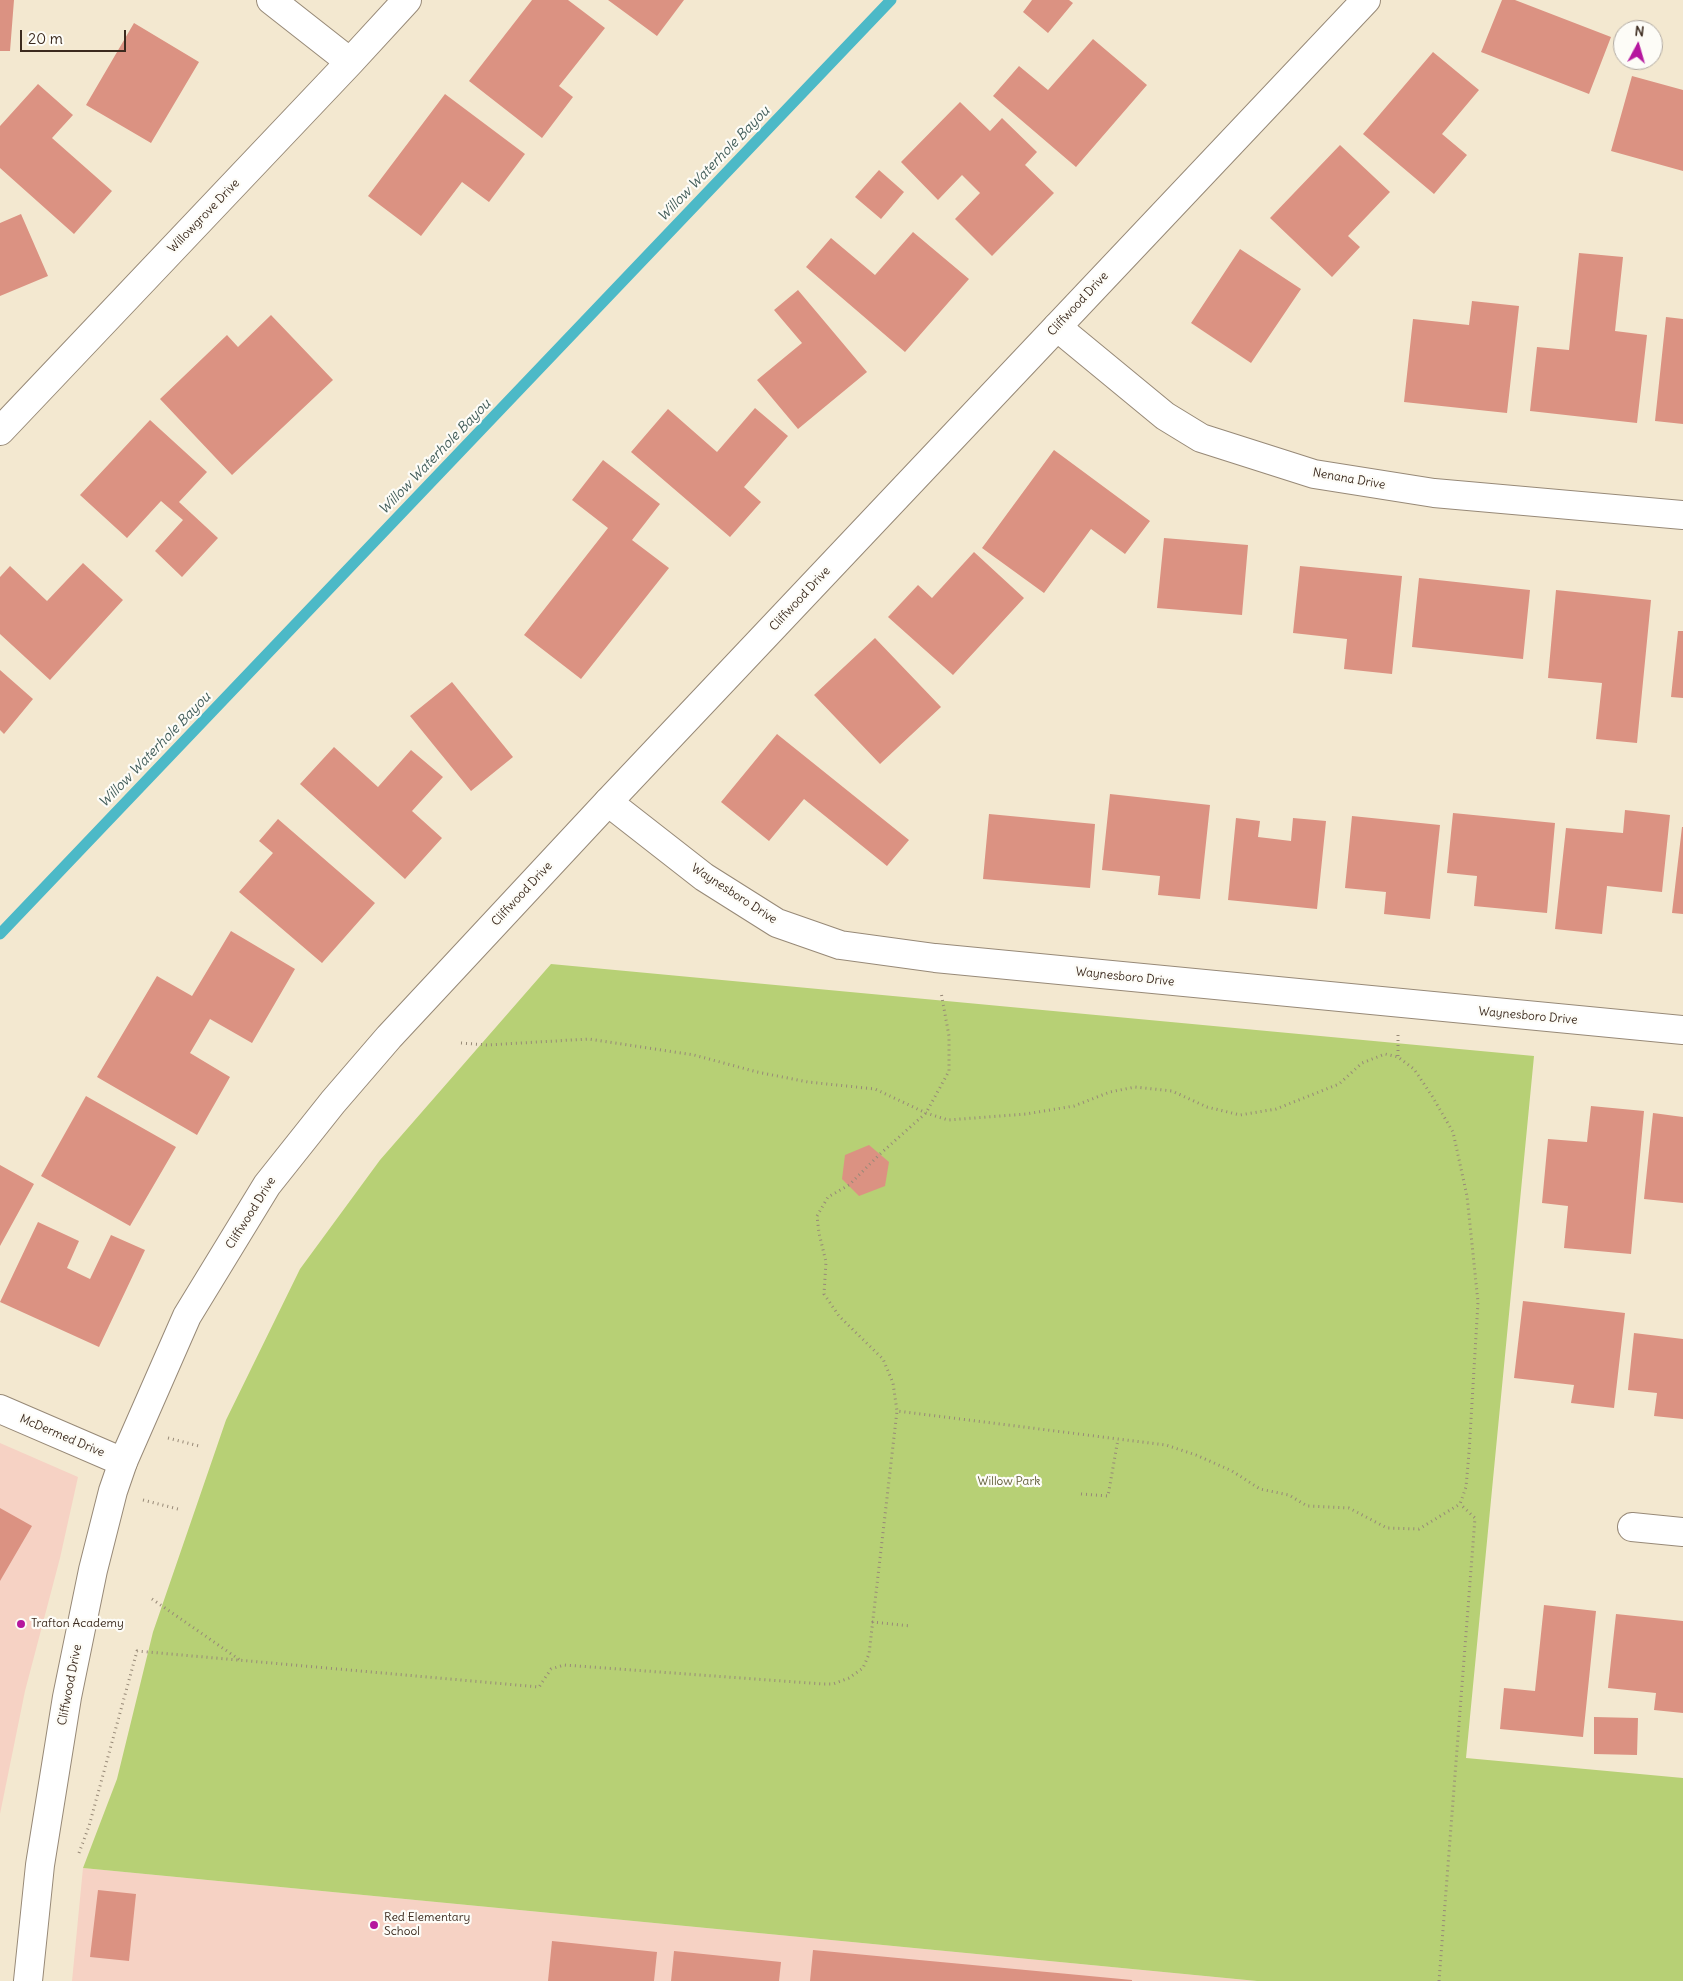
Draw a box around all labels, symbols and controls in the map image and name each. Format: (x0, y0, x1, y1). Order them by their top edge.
scale bar (22, 20, 129, 52)
north arrow (1613, 20, 1663, 70)
text: N (1634, 22, 1645, 41)
text: 20 m (28, 29, 63, 48)
water label: Willow Waterhole Bayou (655, 103, 773, 225)
street label: Willowgrove Drive (165, 176, 243, 256)
street label: Cliffwood Drive (1045, 269, 1111, 339)
water label: Willow Waterhole Bayou (376, 396, 494, 518)
street label: Nenana Drive (1312, 466, 1386, 492)
street label: Cliffwood Drive (767, 564, 833, 634)
water label: Willow Waterhole Bayou (96, 689, 214, 811)
street label: Cliffwood Drive (489, 859, 555, 929)
street label: Waynesboro Drive (689, 861, 779, 927)
street label: Waynesboro Drive (1075, 965, 1175, 989)
street label: Waynesboro Drive (1478, 1005, 1578, 1027)
street label: Cliffwood Drive (223, 1174, 279, 1252)
street label: McDermed Drive (17, 1412, 107, 1460)
park label: Willow Park (978, 1475, 1040, 1489)
place label: Trafton Academy (31, 1617, 124, 1631)
marker: Trafton Academy (15, 1618, 27, 1630)
street label: Cliffwood Drive (55, 1643, 85, 1727)
place label: Red Elementary School (384, 1911, 470, 1939)
marker: Red Elementary School (368, 1919, 380, 1931)

